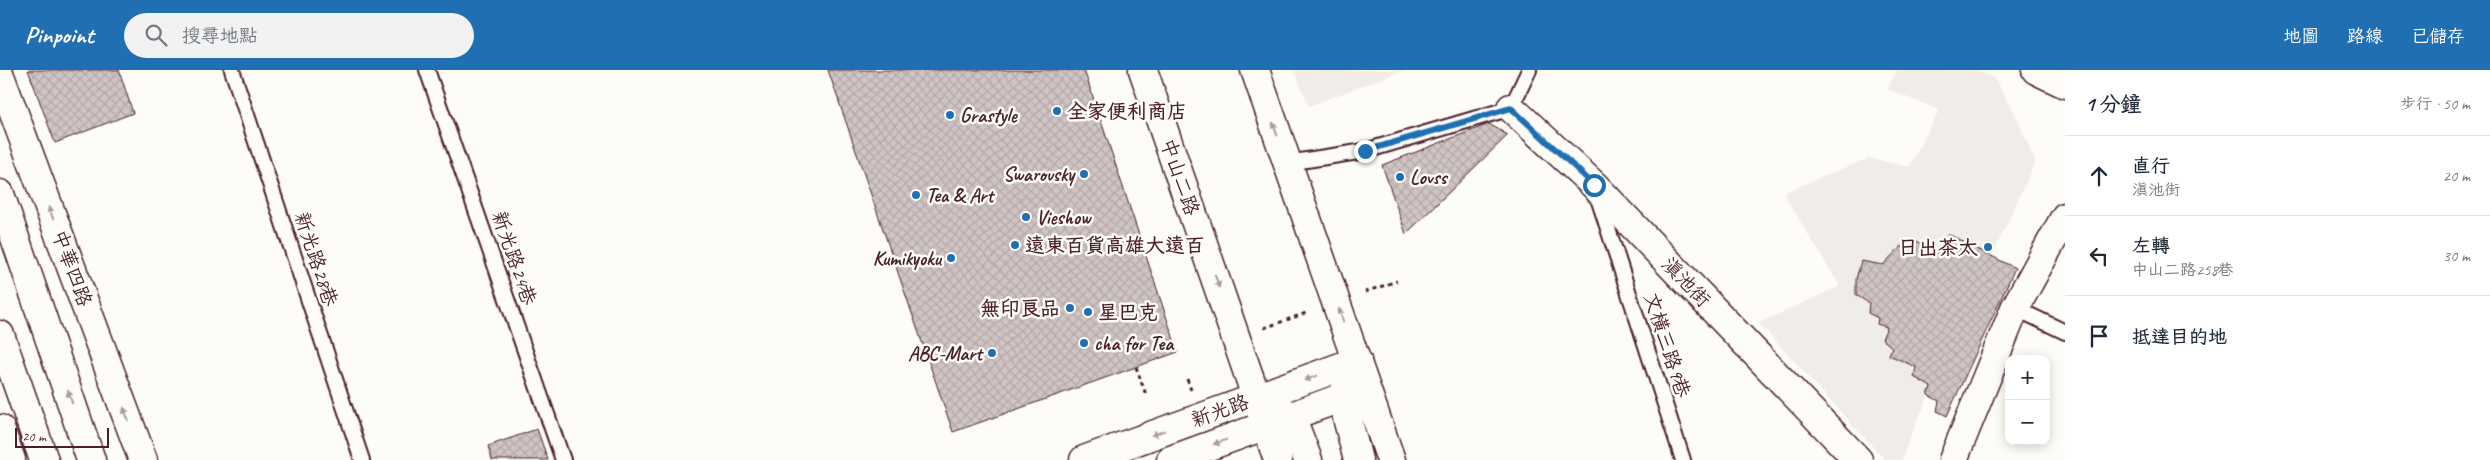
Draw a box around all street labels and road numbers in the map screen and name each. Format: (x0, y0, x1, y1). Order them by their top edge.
street label: 中山二路 (1155, 135, 1205, 220)
street label: 新光路24巷 (486, 208, 542, 309)
street label: 新光路28巷 (289, 209, 343, 310)
street label: 中華四路 (47, 226, 98, 311)
street label: 滇池街 (1656, 252, 1716, 312)
street label: 文橫三路9巷 (1638, 289, 1696, 402)
street label: 新光路 (1188, 389, 1253, 433)

